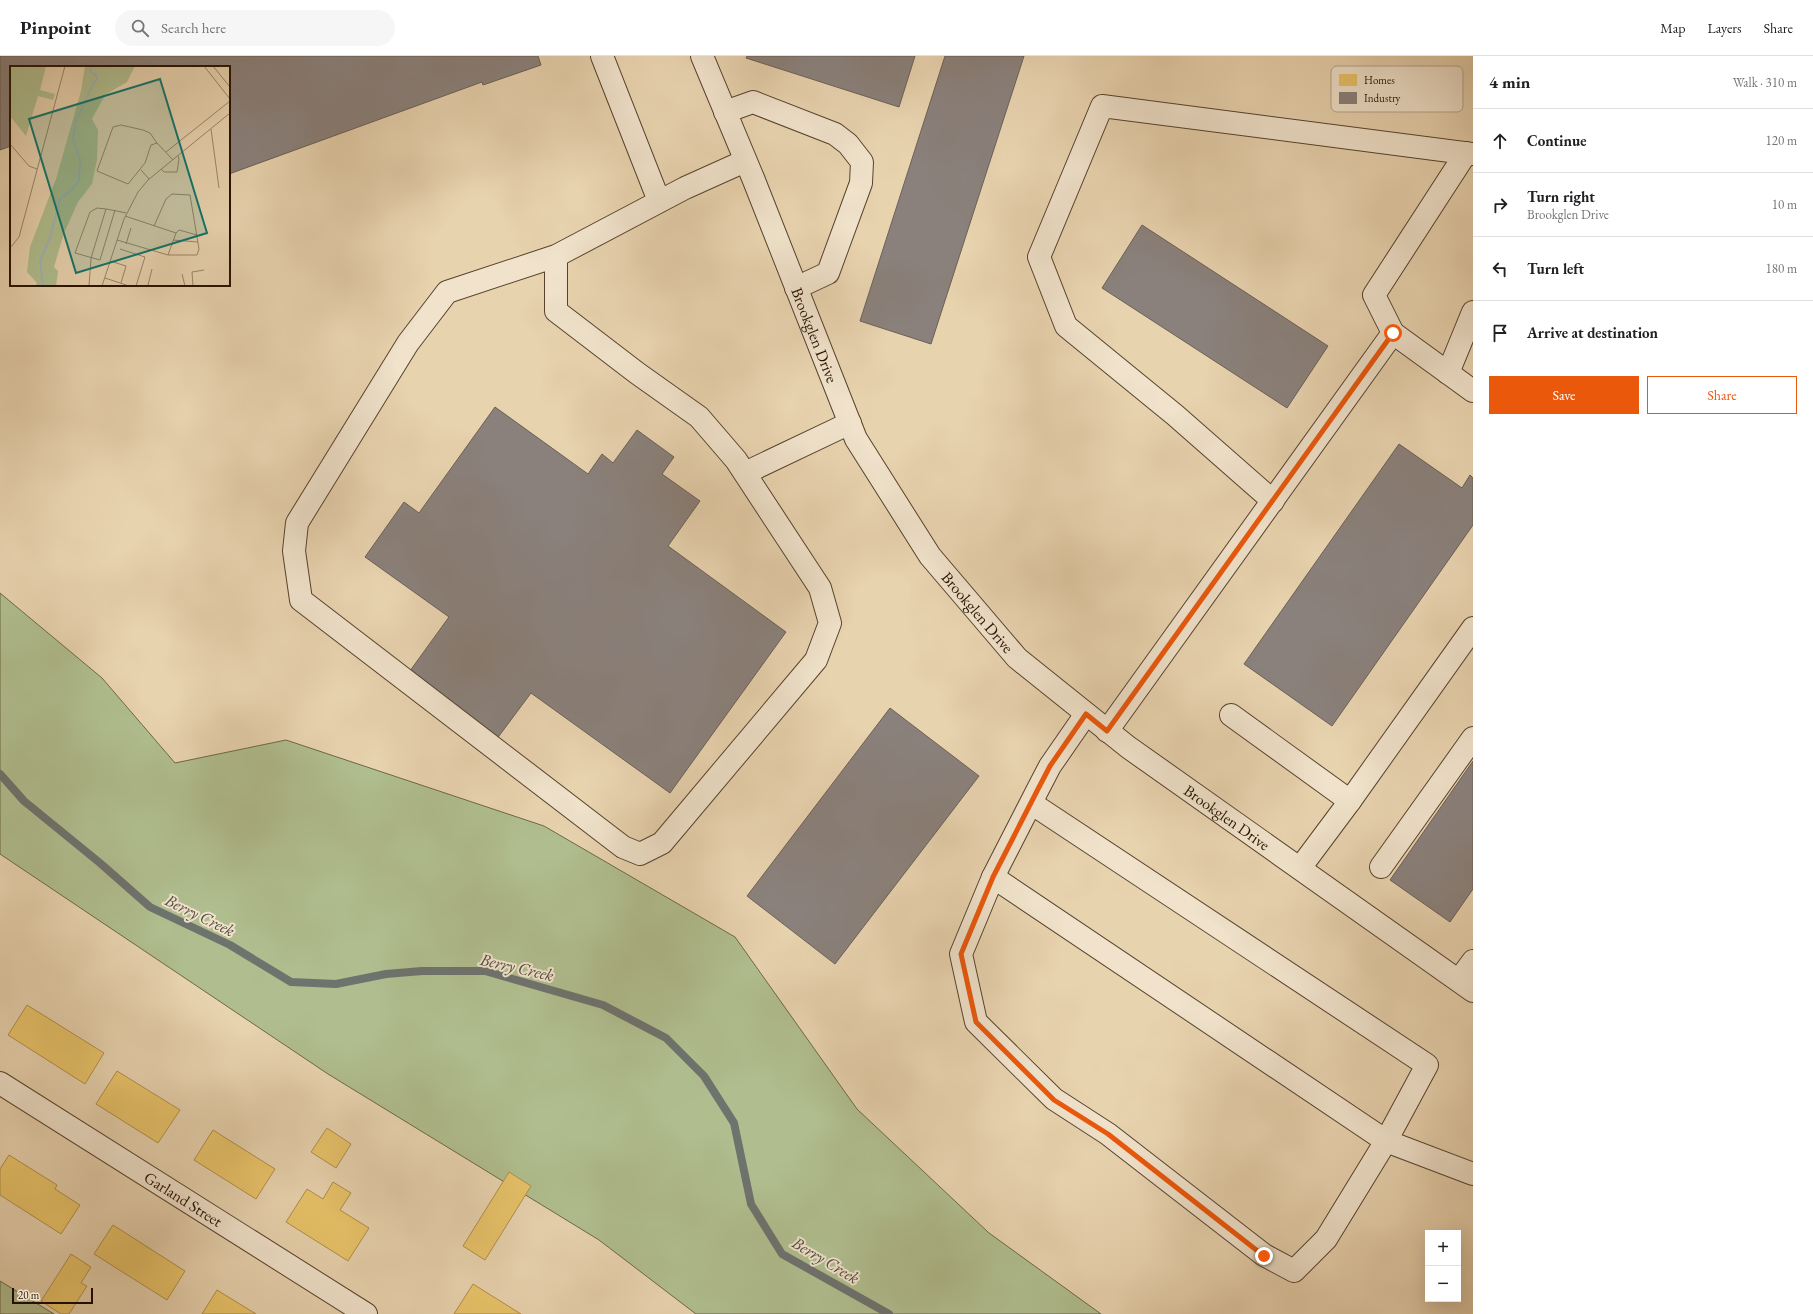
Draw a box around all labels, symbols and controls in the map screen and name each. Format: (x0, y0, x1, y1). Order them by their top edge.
search box (115, 10, 395, 46)
text: Pinpoint (20, 15, 91, 40)
icon: search (129, 17, 151, 39)
text: Search here (161, 18, 226, 37)
text: Map (1660, 19, 1685, 37)
text: Layers (1707, 19, 1742, 37)
text: Share (1764, 19, 1793, 37)
inset map (10, 66, 230, 286)
legend (1331, 66, 1463, 112)
text: 4 min (1489, 71, 1530, 93)
text: Homes (1364, 73, 1395, 87)
text: Walk · 310 m (1733, 74, 1797, 91)
text: Industry (1364, 91, 1401, 105)
icon: ahead (1489, 130, 1511, 152)
text: Continue (1527, 131, 1587, 150)
text: 120 m (1766, 132, 1797, 149)
text: Turn right (1527, 187, 1595, 206)
icon: right (1489, 194, 1511, 216)
text: 10 m (1772, 196, 1797, 213)
text: Brookglen Drive (1527, 206, 1609, 223)
icon: left (1489, 258, 1511, 280)
text: Turn left (1527, 259, 1584, 278)
text: 180 m (1766, 260, 1797, 277)
street label: Brookglen Drive (786, 284, 843, 386)
icon: arrive (1489, 322, 1511, 344)
text: Arrive at destination (1527, 323, 1658, 342)
route start (1384, 324, 1402, 342)
button: Save (1489, 376, 1639, 414)
button: Share (1647, 376, 1797, 414)
street label: Brookglen Drive (937, 567, 1018, 658)
street label: Brookglen Drive (1180, 780, 1274, 855)
water label: Berry Creek (161, 888, 239, 941)
water label: Berry Creek (477, 948, 556, 986)
street label: Garland Street (140, 1167, 226, 1232)
map controls (1425, 1230, 1461, 1302)
button: + (1425, 1230, 1461, 1266)
water label: Berry Creek (787, 1231, 864, 1289)
route end (1255, 1247, 1273, 1265)
button: − (1425, 1266, 1461, 1302)
scale bar (12, 1286, 93, 1305)
text: 20 m (18, 1288, 39, 1302)

